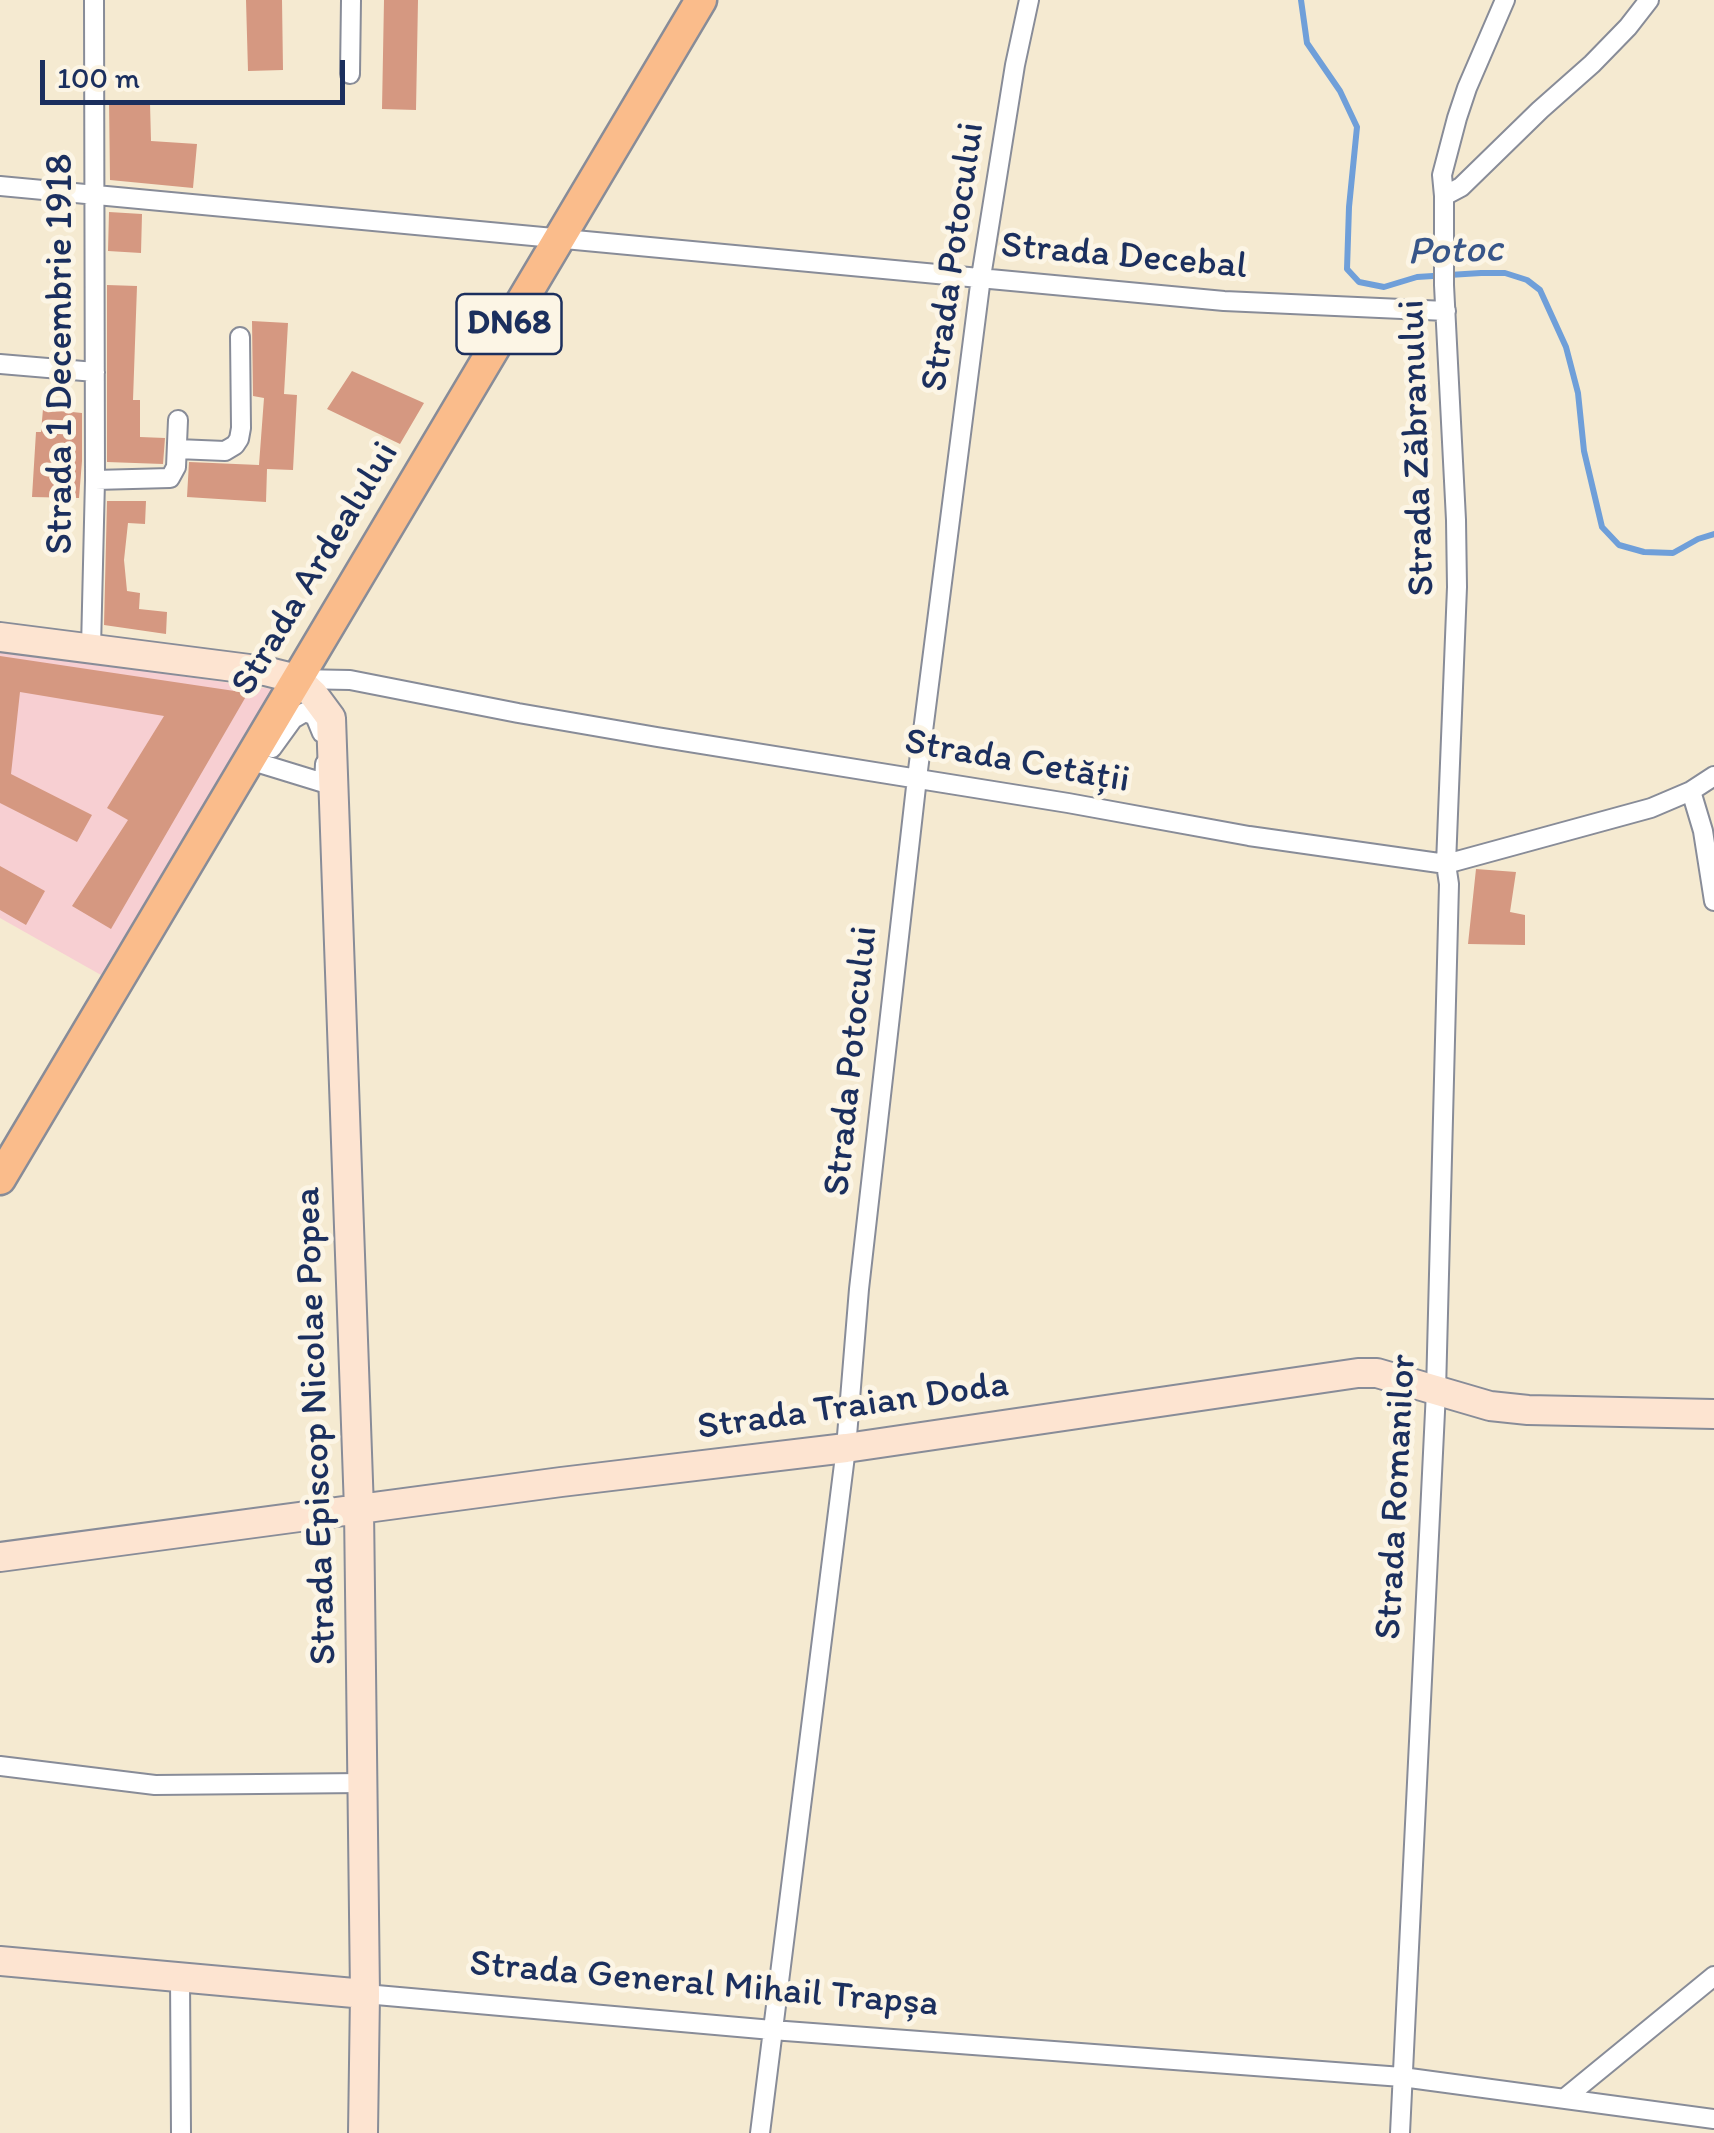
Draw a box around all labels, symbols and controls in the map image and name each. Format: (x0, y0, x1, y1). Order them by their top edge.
scale bar (45, 40, 350, 102)
text: 100 m (57, 59, 140, 96)
street label: Strada Potocului (913, 120, 995, 394)
street label: Strada 1 Decembrie 1918 (38, 154, 84, 554)
street label: Strada Decebal (999, 224, 1249, 290)
water label: Potoc (1406, 226, 1504, 278)
road number: DN68 (456, 294, 562, 354)
street label: Strada Zăbranului (1390, 299, 1446, 597)
street label: Strada Ardealului (222, 434, 410, 704)
street label: Strada Cetății (901, 720, 1133, 804)
street label: Strada Potocului (815, 924, 889, 1198)
street label: Strada Episcop Nicolae Popea (286, 1186, 348, 1666)
street label: Strada Romanilor (1367, 1353, 1427, 1641)
street label: Strada Traian Doda (695, 1363, 1011, 1451)
street label: Strada General Mihail Trapșa (468, 1942, 940, 2028)

